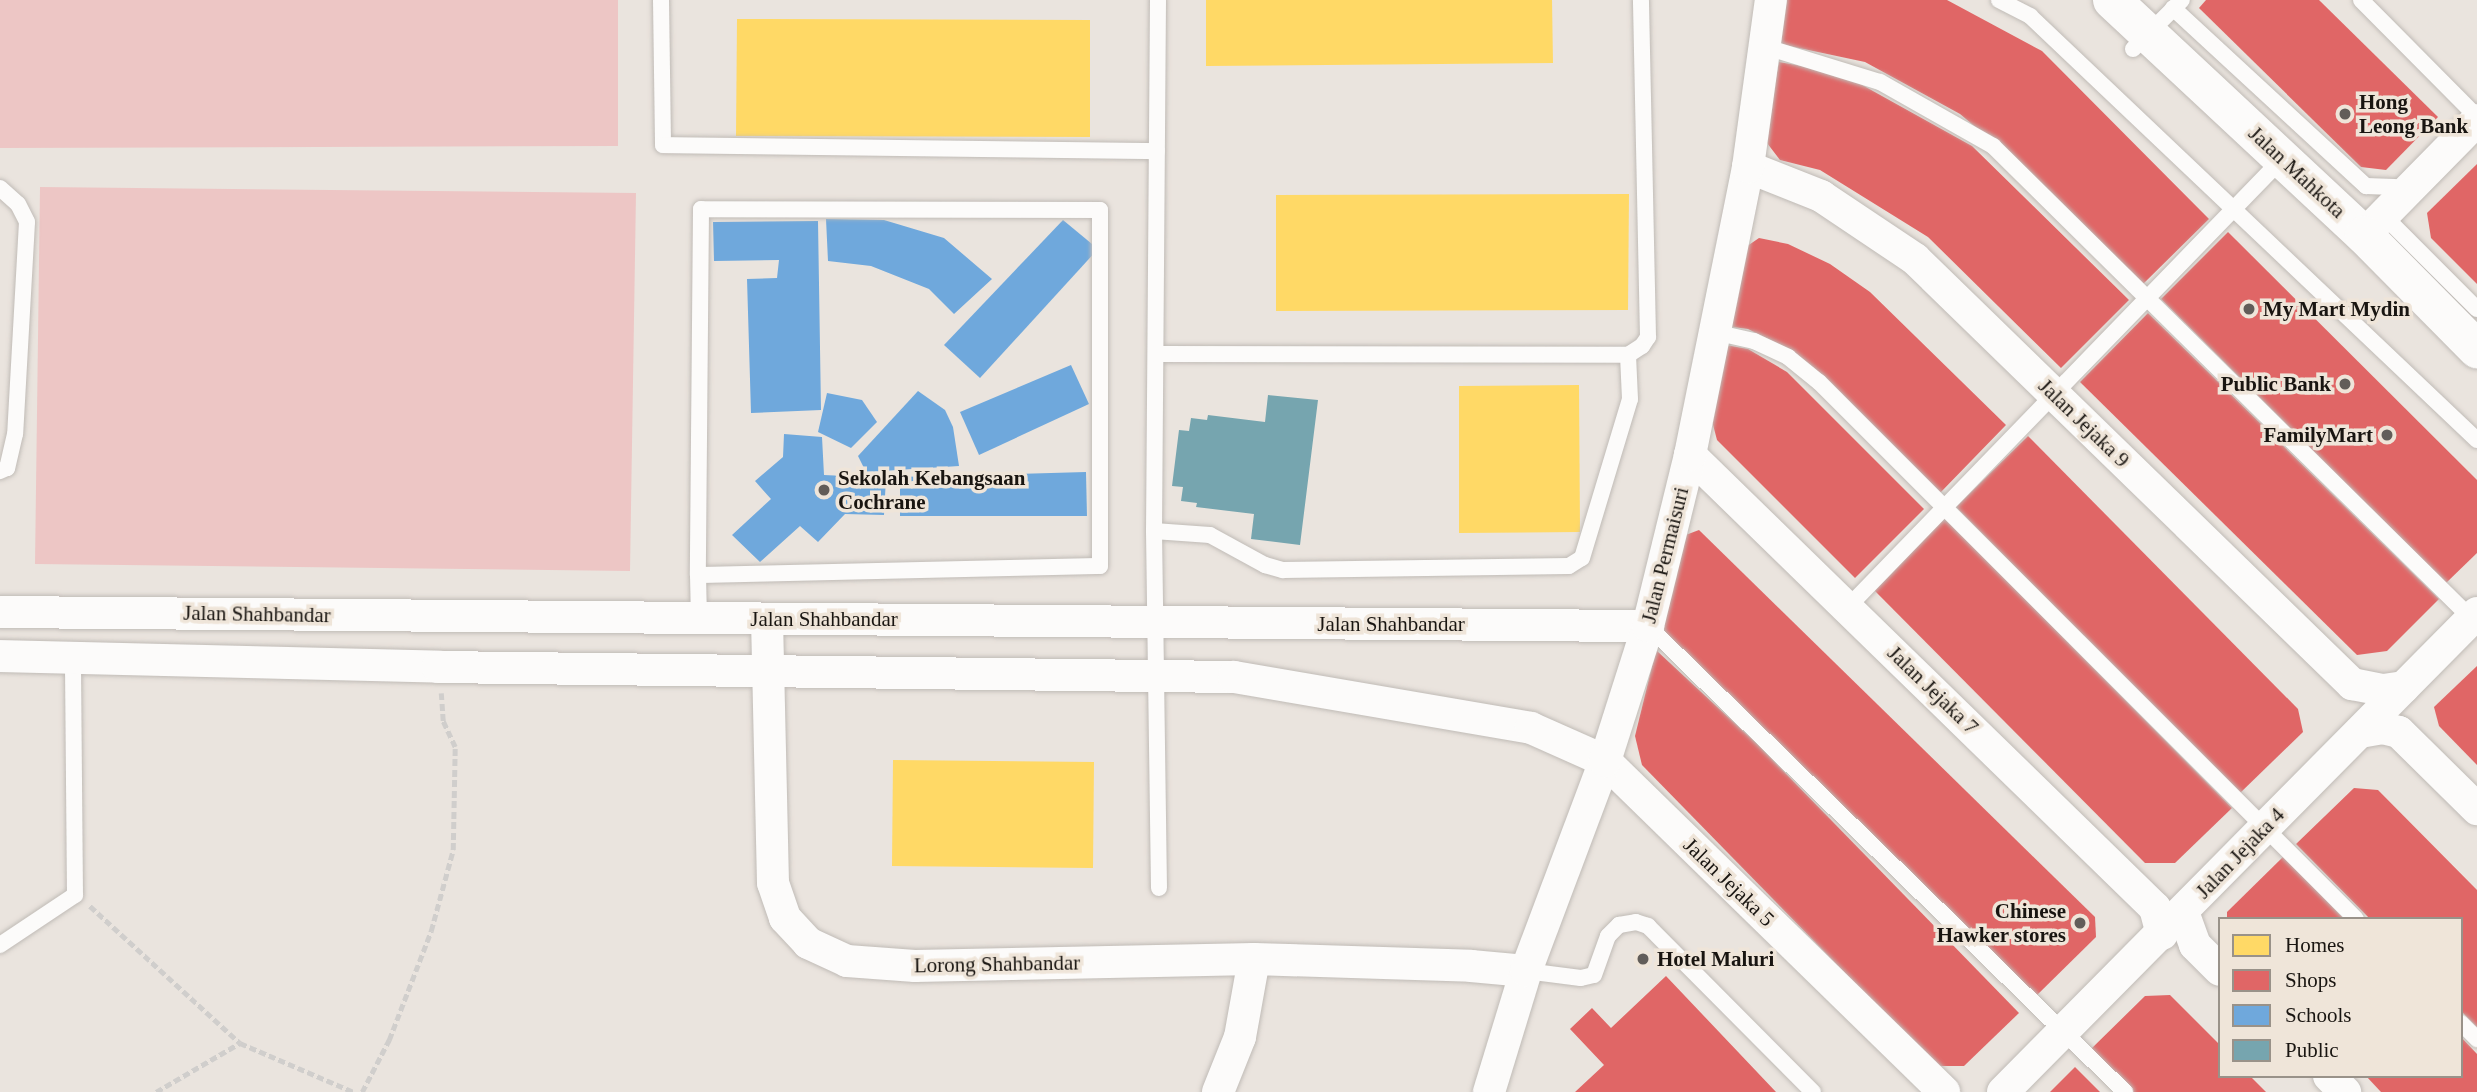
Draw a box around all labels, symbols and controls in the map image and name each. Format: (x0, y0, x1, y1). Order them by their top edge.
place label: Hong Leong Bank (2359, 89, 2468, 139)
marker: Hong Leong Bank (2337, 106, 2353, 122)
street label: Jalan Mahkota (2243, 121, 2351, 223)
place label: My Mart Mydin (2263, 296, 2410, 322)
marker: My Mart Mydin (2241, 301, 2257, 317)
place label: Public Bank (2221, 371, 2331, 397)
street label: Jalan Jejaka 9 (2033, 373, 2135, 473)
marker: Public Bank (2337, 376, 2353, 392)
place label: FamilyMart (2263, 422, 2373, 448)
marker: FamilyMart (2379, 427, 2395, 443)
place label: Sekolah Kebangsaan Cochrane (838, 465, 1025, 515)
marker: Sekolah Kebangsaan Cochrane (816, 482, 832, 498)
street label: Jalan Permaisuri (1636, 484, 1694, 626)
street label: Jalan Shahbandar (183, 600, 331, 628)
street label: Jalan Shahbandar (750, 606, 898, 632)
street label: Jalan Shahbandar (1317, 611, 1465, 637)
street label: Jalan Jejaka 7 (1882, 640, 1984, 740)
street label: Jalan Jejaka 4 (2190, 802, 2290, 904)
street label: Jalan Jejaka 5 (1678, 832, 1780, 932)
place label: Chinese Hawker stores (1936, 898, 2066, 948)
marker: Chinese Hawker stores (2072, 915, 2088, 931)
legend (2218, 917, 2463, 1078)
text: Homes (2285, 933, 2345, 957)
place label: Hotel Maluri (1657, 946, 1774, 972)
street label: Lorong Shahbandar (914, 950, 1080, 978)
marker: Hotel Maluri (1635, 951, 1651, 967)
text: Shops (2285, 968, 2336, 992)
text: Schools (2285, 1003, 2352, 1027)
text: Public (2285, 1038, 2339, 1062)

